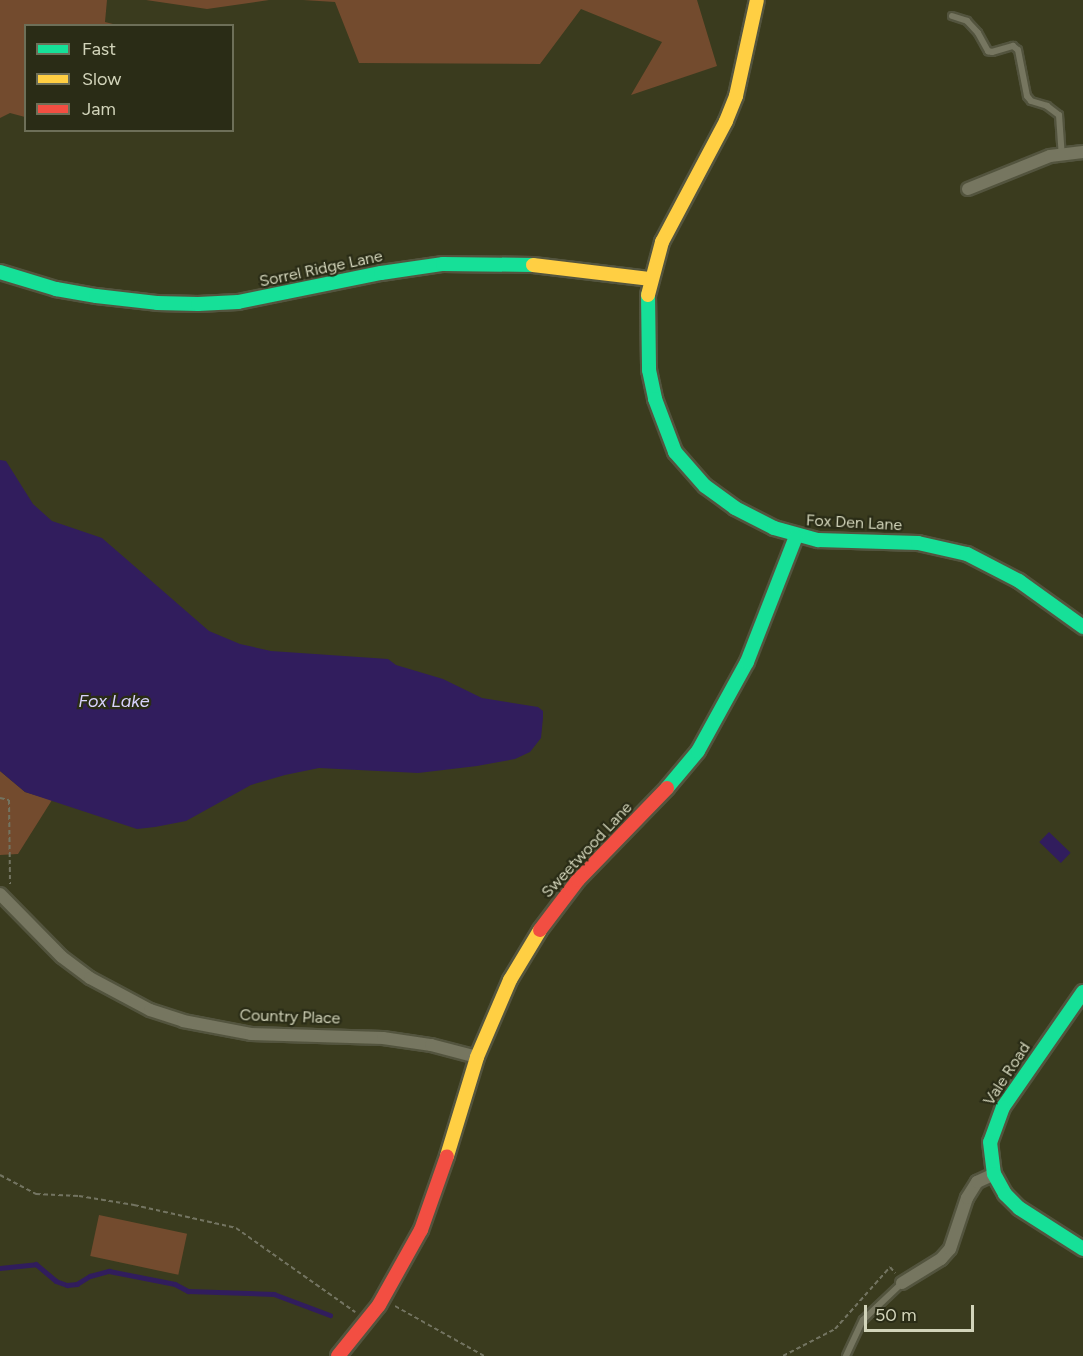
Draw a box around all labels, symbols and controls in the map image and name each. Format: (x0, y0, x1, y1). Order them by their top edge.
legend (24, 24, 234, 132)
text: Fast (82, 38, 116, 60)
text: Slow (82, 68, 121, 90)
text: Jam (82, 98, 116, 120)
street label: Sorrel Ridge Lane (258, 247, 384, 291)
street label: Fox Den Lane (806, 511, 902, 535)
water label: Fox Lake (78, 690, 150, 712)
street label: Sweetwood Lane (538, 798, 636, 902)
street label: Country Place (239, 1006, 341, 1028)
street label: Vale Road (979, 1039, 1035, 1109)
scale bar (867, 1293, 976, 1331)
text: 50 m (875, 1304, 917, 1326)

